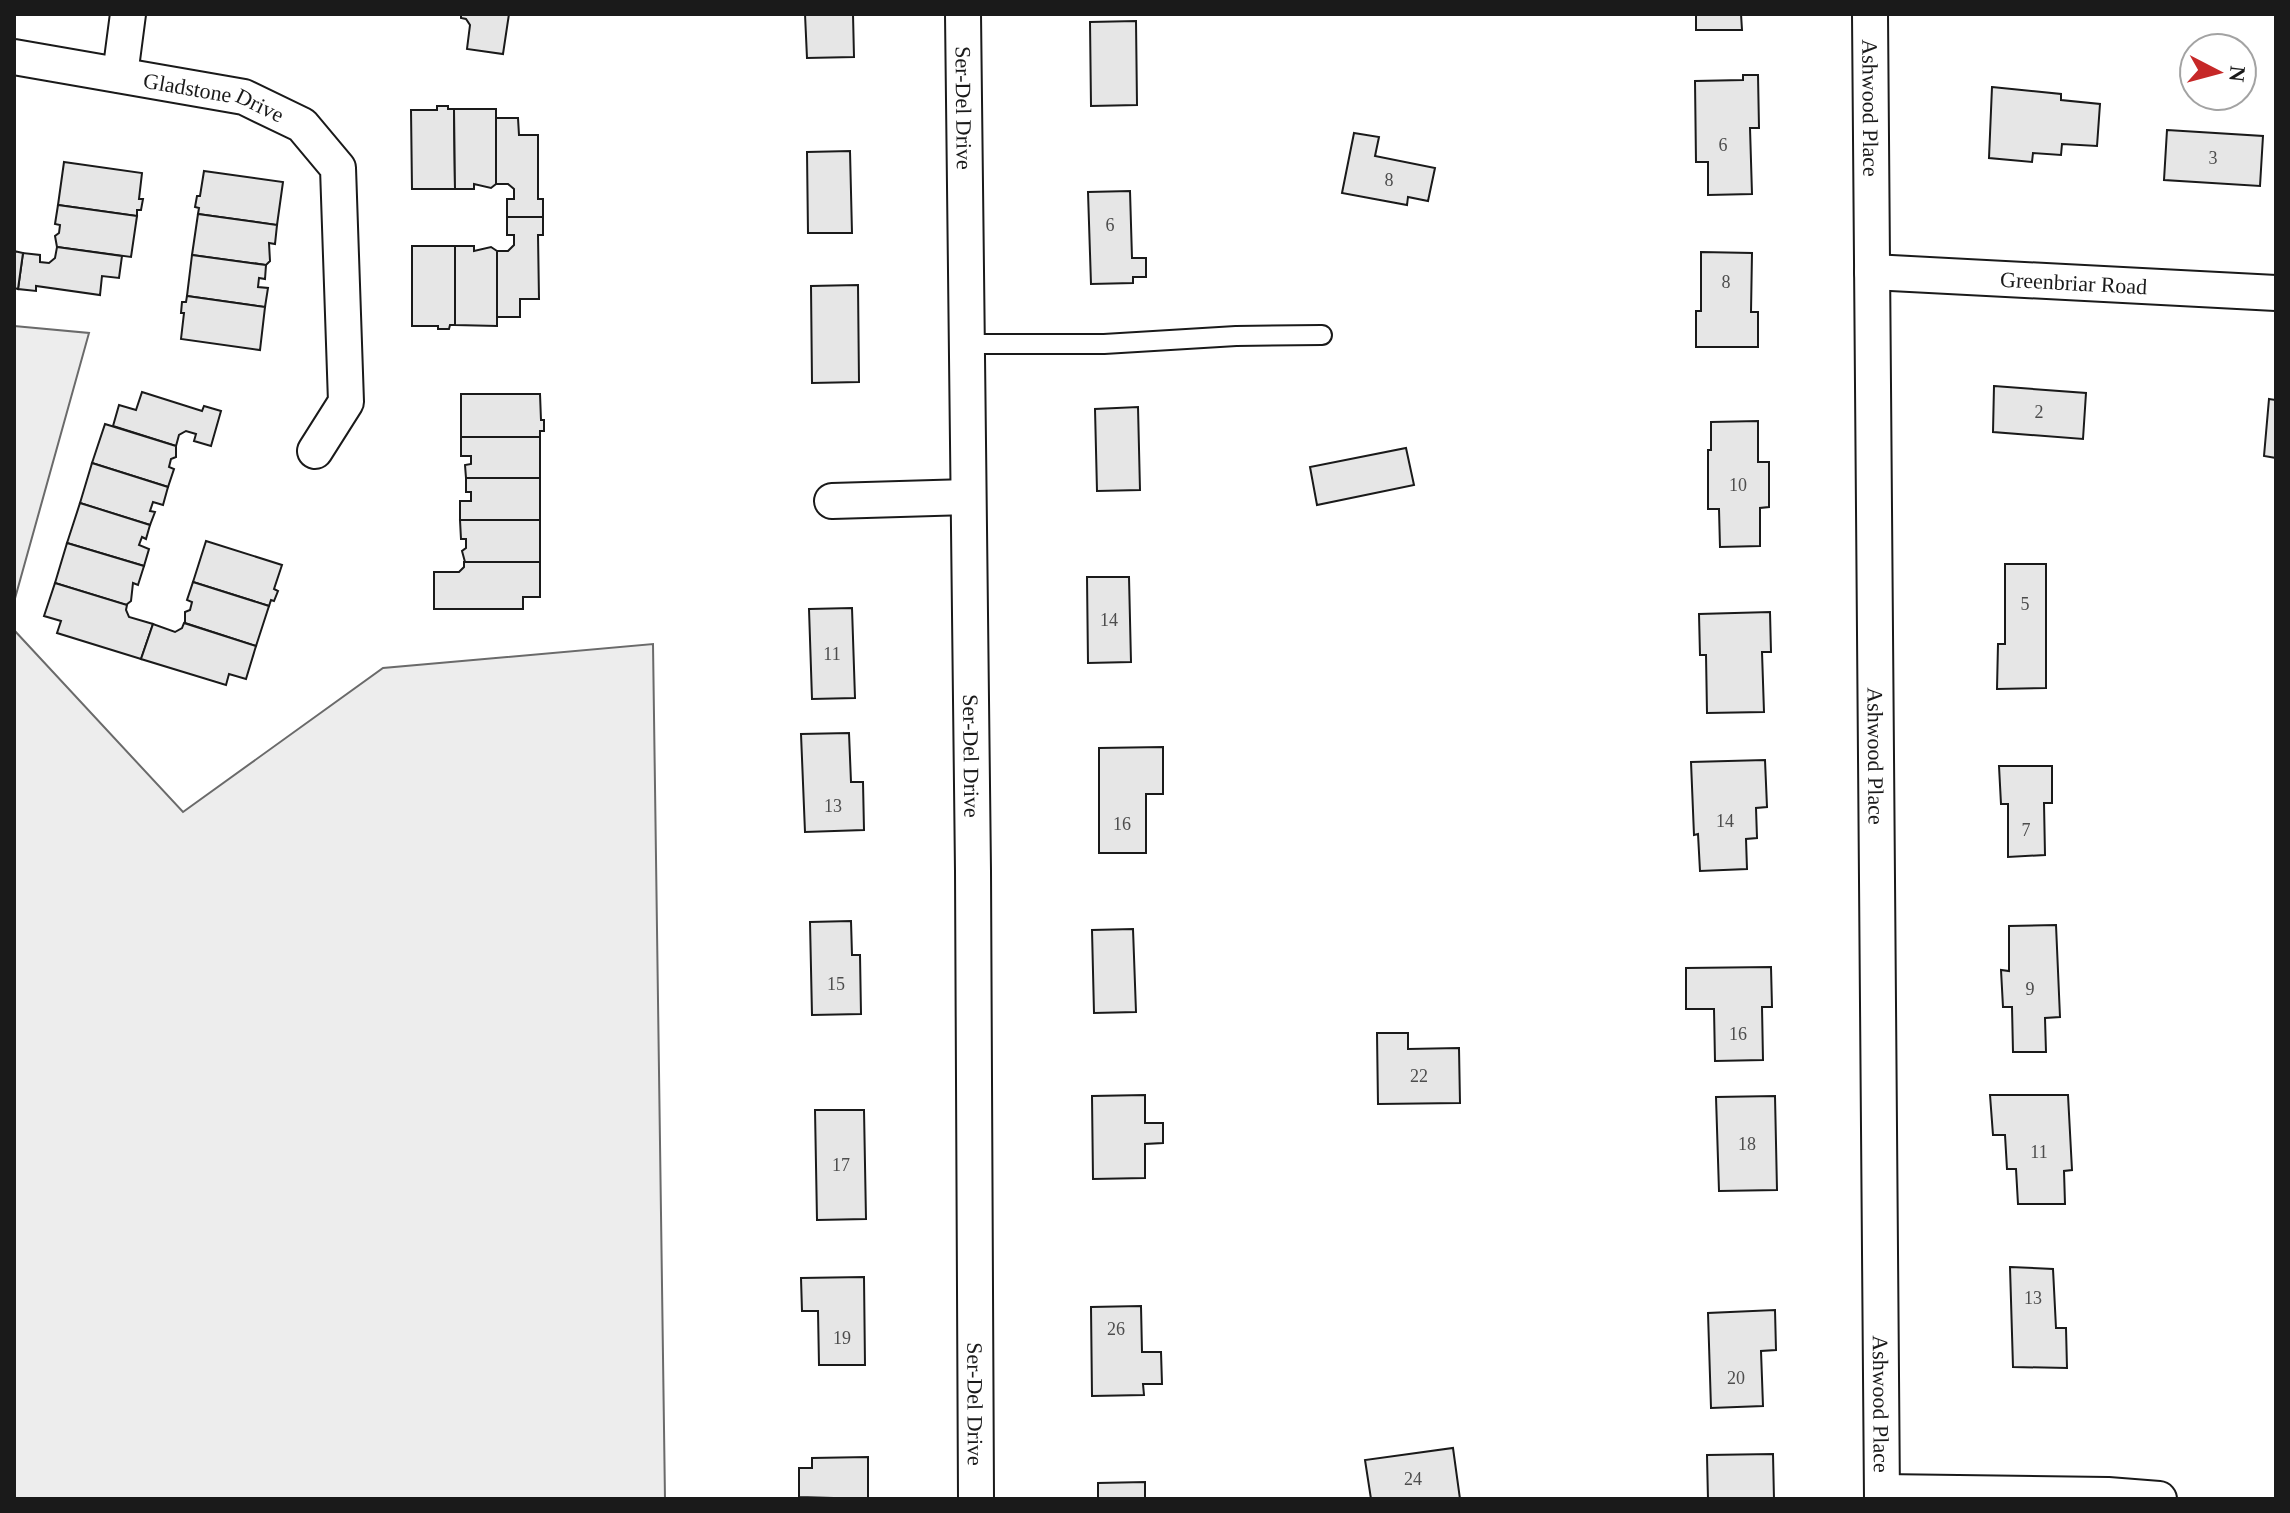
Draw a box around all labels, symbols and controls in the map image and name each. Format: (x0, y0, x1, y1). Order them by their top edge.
north arrow (2178, 32, 2258, 112)
street label: Ashwood Place (1858, 39, 1884, 177)
street label: Ser-Del Drive (951, 46, 977, 170)
text: N (2224, 65, 2251, 83)
street label: Gladstone Drive (141, 67, 288, 127)
house number: 6 (1719, 135, 1728, 155)
house number: 3 (2209, 148, 2218, 168)
house number: 8 (1385, 170, 1394, 190)
house number: 6 (1106, 215, 1115, 235)
street label: Greenbriar Road (2000, 266, 2148, 299)
house number: 8 (1722, 272, 1731, 292)
house number: 2 (2035, 402, 2044, 422)
house number: 10 (1729, 475, 1747, 495)
house number: 5 (2021, 594, 2030, 614)
house number: 14 (1100, 610, 1118, 630)
house number: 11 (823, 644, 841, 664)
street label: Ashwood Place (1863, 687, 1889, 825)
street label: Ser-Del Drive (958, 694, 985, 818)
house number: 13 (824, 796, 842, 816)
house number: 14 (1716, 811, 1734, 831)
house number: 16 (1113, 814, 1131, 834)
house number: 7 (2022, 820, 2031, 840)
house number: 15 (827, 974, 845, 994)
house number: 9 (2026, 979, 2035, 999)
house number: 16 (1729, 1024, 1747, 1044)
house number: 22 (1410, 1066, 1428, 1086)
house number: 18 (1738, 1134, 1756, 1154)
house number: 11 (2030, 1142, 2048, 1162)
house number: 17 (832, 1155, 850, 1175)
house number: 13 (2024, 1288, 2042, 1308)
house number: 26 (1107, 1319, 1125, 1339)
house number: 19 (833, 1328, 851, 1348)
street label: Ashwood Place (1868, 1335, 1894, 1473)
street label: Ser-Del Drive (963, 1342, 988, 1466)
house number: 20 (1727, 1368, 1745, 1388)
house number: 24 (1404, 1469, 1422, 1489)

